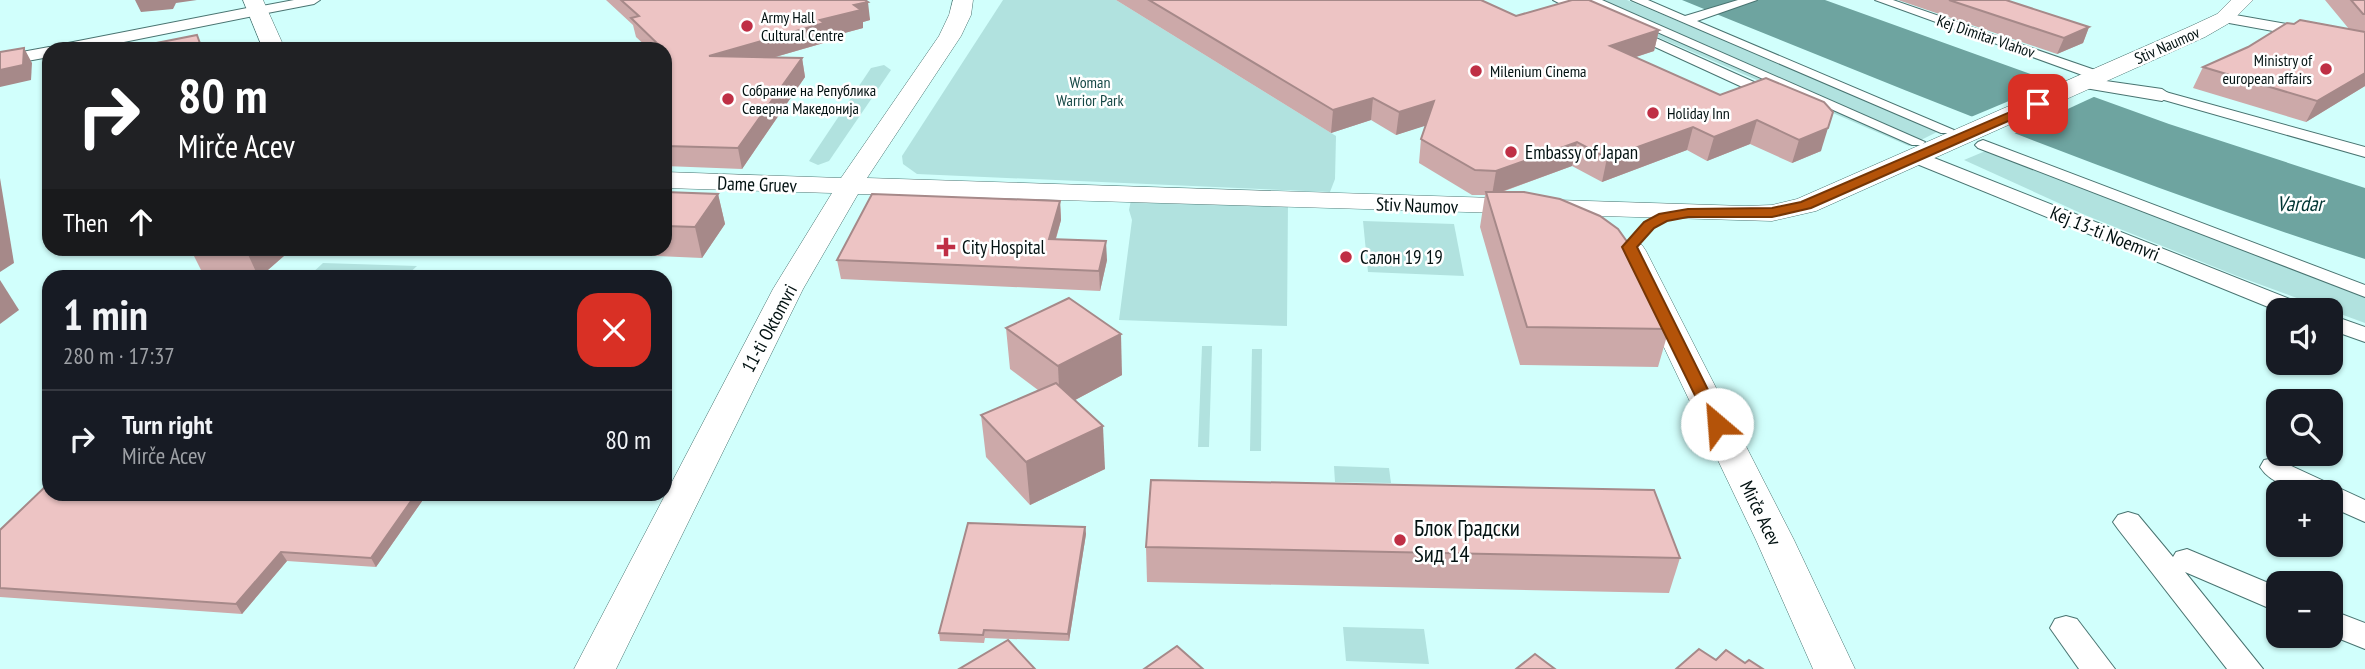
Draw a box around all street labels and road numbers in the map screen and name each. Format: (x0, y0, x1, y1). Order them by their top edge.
street label: Kej Dimitar Vlahov (1934, 10, 2038, 62)
street label: Stiv Naumov (2131, 21, 2203, 68)
street label: Dame Gruev (717, 171, 798, 197)
street label: Stiv Naumov (1376, 192, 1459, 218)
street label: Kej 13-ti Noemvri (2047, 200, 2163, 266)
street label: 11-ti Oktomvri (736, 280, 802, 376)
street label: Mirče Acev (1735, 477, 1787, 550)

